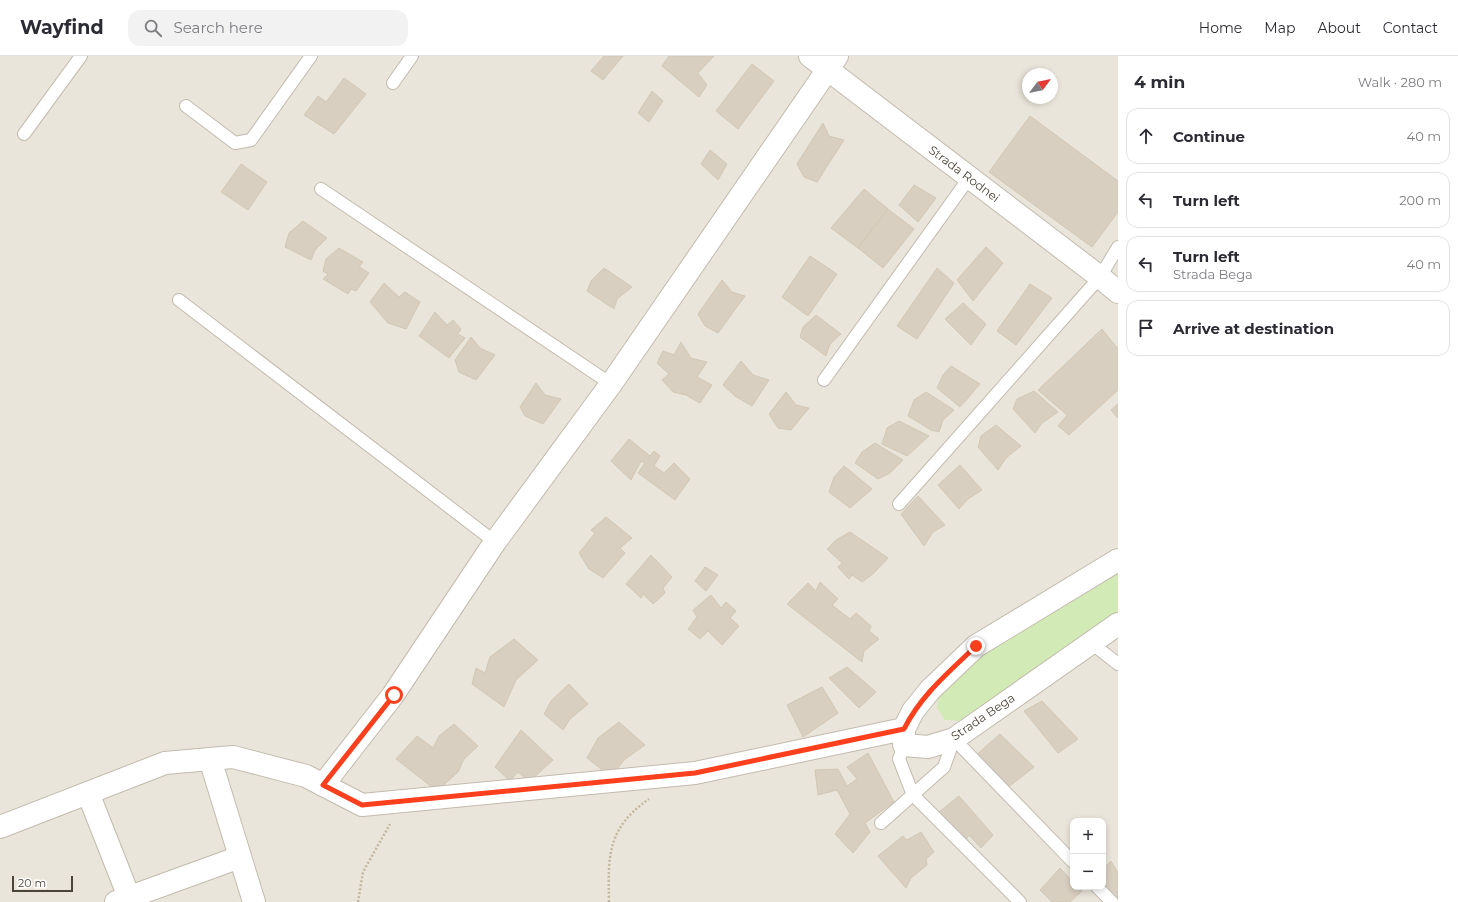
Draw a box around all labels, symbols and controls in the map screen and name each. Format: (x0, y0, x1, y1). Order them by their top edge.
search box (128, 10, 408, 46)
text: Wayfind (20, 16, 104, 39)
icon: search (142, 17, 164, 39)
text: Search here (174, 18, 263, 37)
text: Home (1199, 19, 1242, 37)
text: Map (1264, 19, 1295, 37)
text: About (1317, 19, 1361, 37)
text: Contact (1383, 19, 1438, 37)
north arrow (1022, 68, 1058, 104)
text: 4 min (1134, 72, 1185, 92)
text: Walk · 280 m (1358, 74, 1442, 90)
icon: ahead (1135, 125, 1157, 147)
text: Continue (1173, 127, 1245, 146)
text: 40 m (1407, 128, 1441, 144)
street label: Strada Rodnei (926, 142, 1003, 205)
icon: left (1135, 189, 1157, 211)
text: Turn left (1173, 191, 1240, 210)
text: 200 m (1399, 192, 1441, 208)
text: Turn left (1173, 247, 1240, 266)
icon: left (1135, 253, 1157, 275)
text: 40 m (1407, 256, 1441, 272)
text: Strada Bega (1173, 266, 1253, 282)
icon: arrive (1135, 317, 1157, 339)
text: Arrive at destination (1173, 319, 1334, 338)
route end (967, 637, 985, 655)
route start (385, 686, 403, 704)
street label: Strada Bega (948, 690, 1017, 743)
map controls (1070, 818, 1106, 890)
button: + (1070, 818, 1106, 854)
button: − (1070, 854, 1106, 890)
scale bar (12, 874, 73, 893)
text: 20 m (18, 876, 46, 890)

